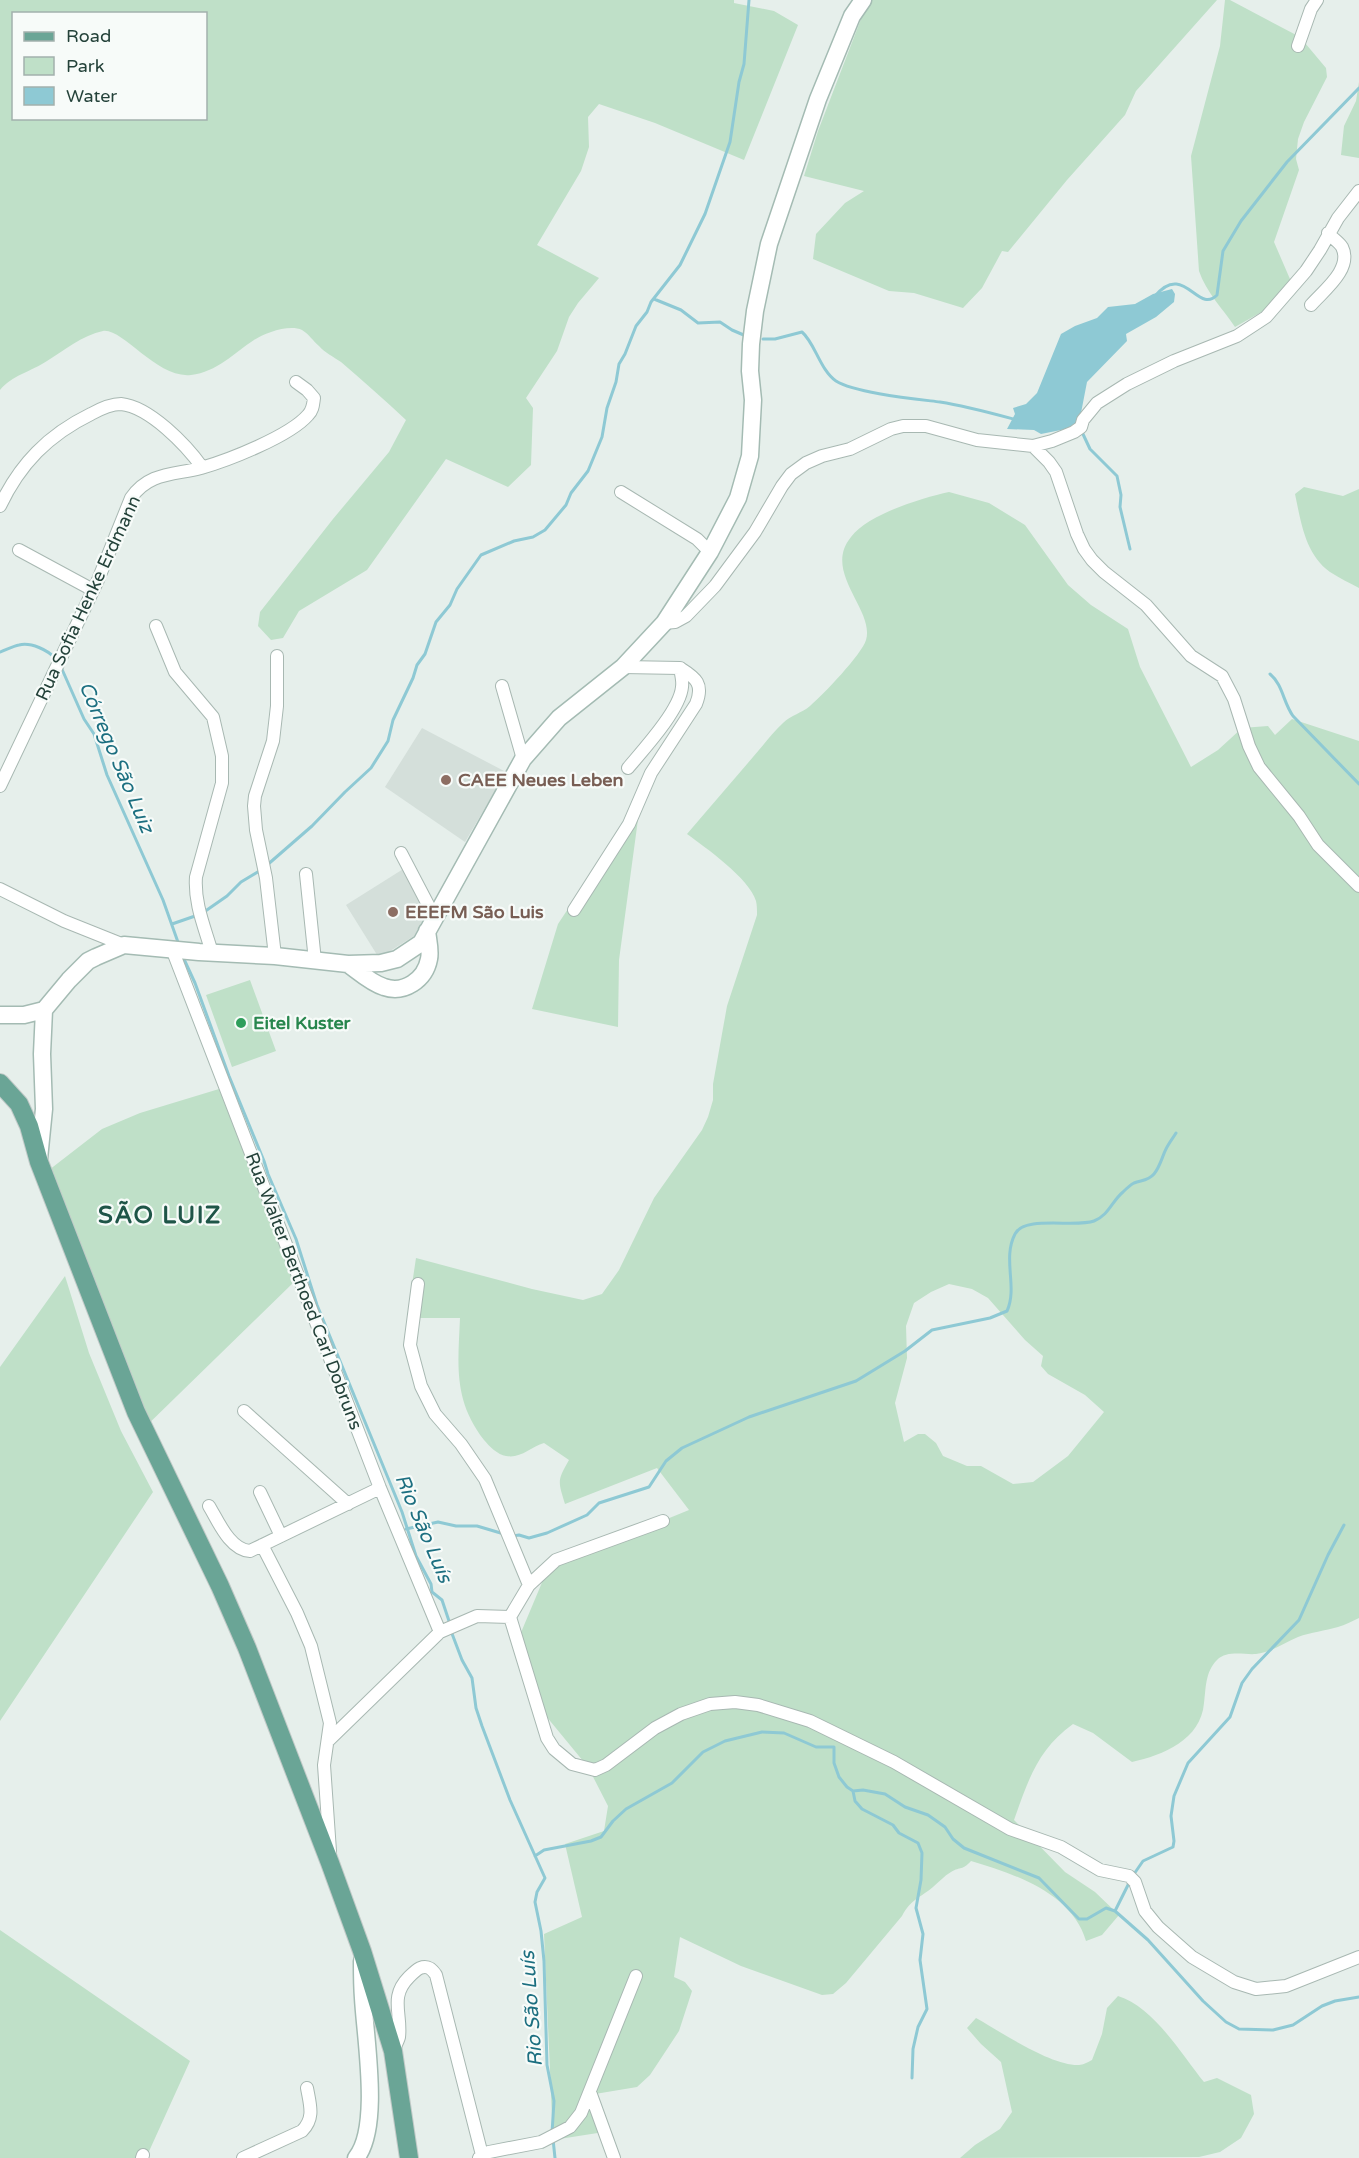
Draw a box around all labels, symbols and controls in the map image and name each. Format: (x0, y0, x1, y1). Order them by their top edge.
legend (12, 12, 207, 120)
text: Road (66, 25, 111, 47)
text: Park (66, 55, 105, 77)
text: Water (66, 85, 117, 107)
street label: Rua Sofia Henke Erdmann (31, 492, 145, 704)
water label: Córrego São Luiz (73, 678, 159, 838)
place label: CAEE Neues Leben (458, 769, 624, 791)
marker: CAEE Neues Leben (439, 773, 453, 787)
place label: EEEFM São Luis (405, 901, 544, 923)
marker: EEEFM São Luis (386, 905, 400, 919)
place label: Eitel Kuster (253, 1012, 352, 1034)
marker: Eitel Kuster (234, 1016, 248, 1030)
street label: Rua Walter Berthoed Carl Dobruns (241, 1149, 367, 1433)
district label: SÃO LUIZ (98, 1200, 222, 1230)
water label: Rio São Luís (389, 1470, 457, 1588)
water label: Rio São Luís (516, 1949, 548, 2068)

